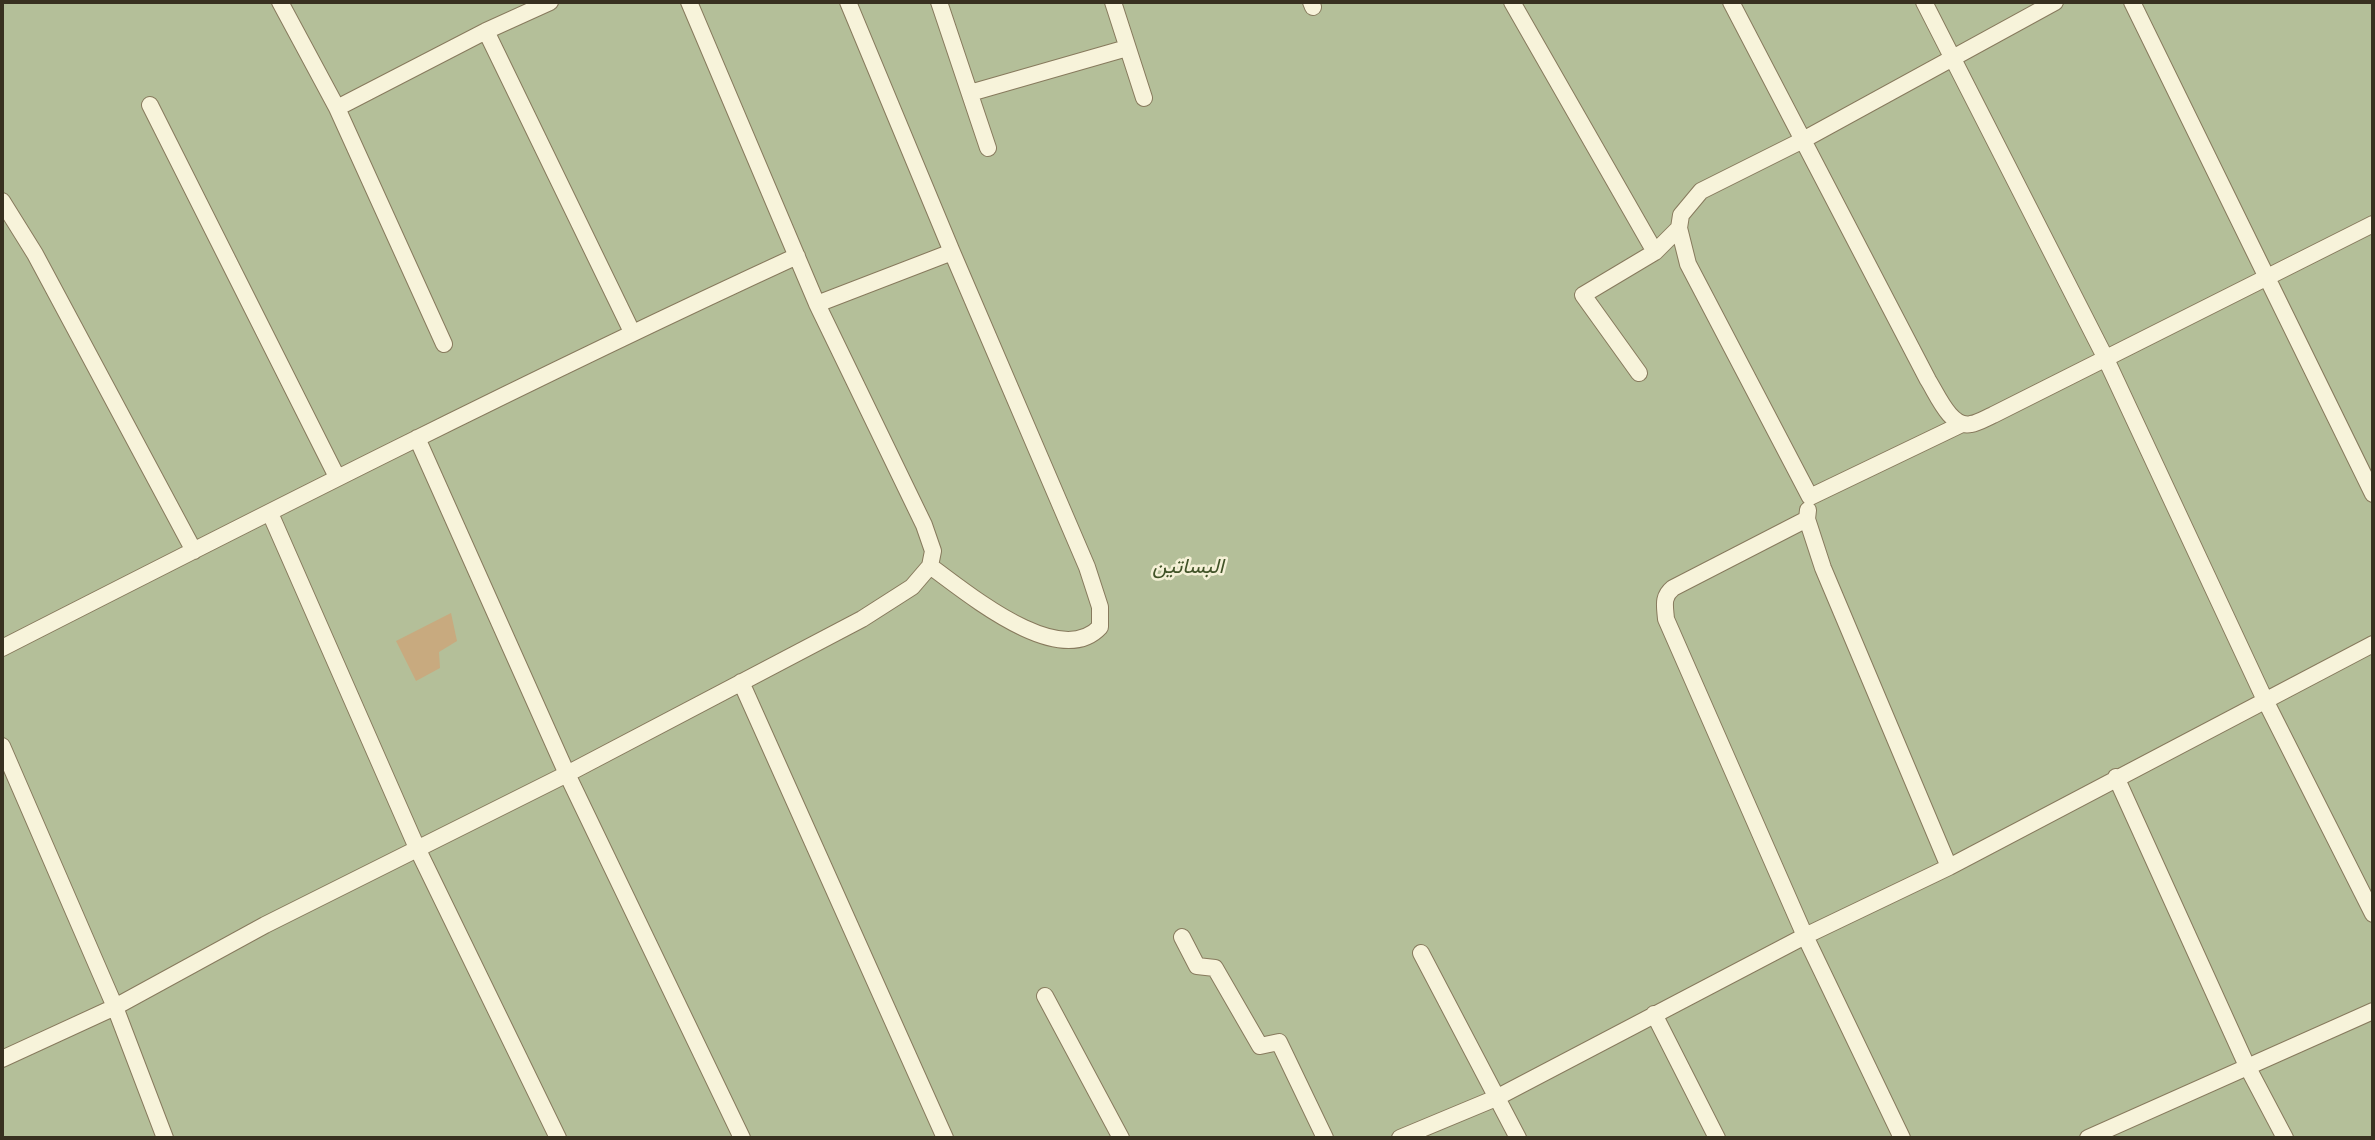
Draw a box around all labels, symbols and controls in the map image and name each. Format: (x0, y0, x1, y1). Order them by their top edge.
park label: البساتين (1152, 557, 1224, 583)

